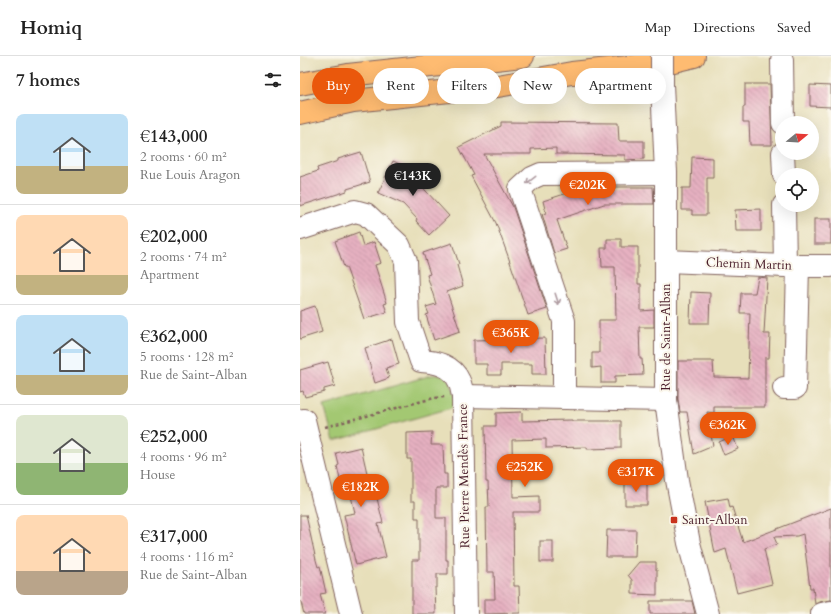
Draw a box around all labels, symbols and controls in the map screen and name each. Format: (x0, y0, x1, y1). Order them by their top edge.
text: Homiq (20, 15, 82, 41)
text: Map (645, 18, 671, 37)
text: Directions (693, 18, 755, 37)
text: Saved (777, 18, 811, 37)
chip: Buy (312, 68, 365, 104)
chip: Rent (373, 68, 429, 104)
chip: Filters (437, 68, 501, 104)
chip: New (509, 68, 567, 104)
chip: Apartment (575, 68, 666, 104)
text: 7 homes (16, 69, 80, 92)
icon: filters (262, 69, 284, 91)
north arrow (775, 116, 819, 160)
map controls (775, 116, 819, 212)
text: €143,000 (140, 125, 207, 148)
icon: home (48, 130, 96, 178)
text: 2 rooms · 60 m² (140, 148, 227, 166)
pin: €143K (385, 163, 441, 197)
text: Rue Louis Aragon (140, 166, 240, 184)
text: €143K (394, 167, 432, 185)
button: locate (775, 168, 819, 212)
pin: €202K (560, 172, 616, 206)
one-way arrow (525, 176, 536, 184)
text: €202K (569, 176, 607, 194)
text: €202,000 (140, 225, 207, 248)
icon: home (48, 231, 96, 279)
text: 2 rooms · 74 m² (140, 248, 227, 266)
street label: Chemin Martin (706, 254, 793, 275)
text: Apartment (140, 266, 199, 284)
street label: Rue de Saint-Alban (657, 283, 675, 391)
one-way arrow (554, 293, 561, 306)
pin: €365K (483, 320, 539, 354)
text: €365K (492, 324, 530, 342)
text: €362,000 (140, 325, 207, 348)
icon: home (48, 331, 96, 379)
text: 5 rooms · 128 m² (140, 348, 233, 366)
text: Rue de Saint-Alban (140, 366, 247, 384)
street label: Rue Pierre Mendès France (454, 403, 474, 549)
pin: €362K (700, 412, 756, 446)
text: €362K (709, 416, 747, 434)
text: €252,000 (140, 425, 207, 448)
icon: home (48, 431, 96, 479)
text: 4 rooms · 96 m² (140, 448, 227, 466)
pin: €252K (497, 454, 553, 488)
text: €252K (506, 458, 544, 476)
pin: €317K (608, 459, 664, 493)
text: €317K (617, 463, 655, 481)
text: House (140, 466, 175, 484)
pin: €182K (333, 474, 389, 508)
text: €182K (342, 478, 380, 496)
place label: Saint-Alban (682, 511, 748, 529)
marker: Saint-Alban (669, 515, 679, 525)
text: €317,000 (140, 525, 207, 548)
icon: home (48, 531, 96, 579)
text: 4 rooms · 116 m² (140, 548, 233, 566)
text: Rue de Saint-Alban (140, 566, 247, 584)

